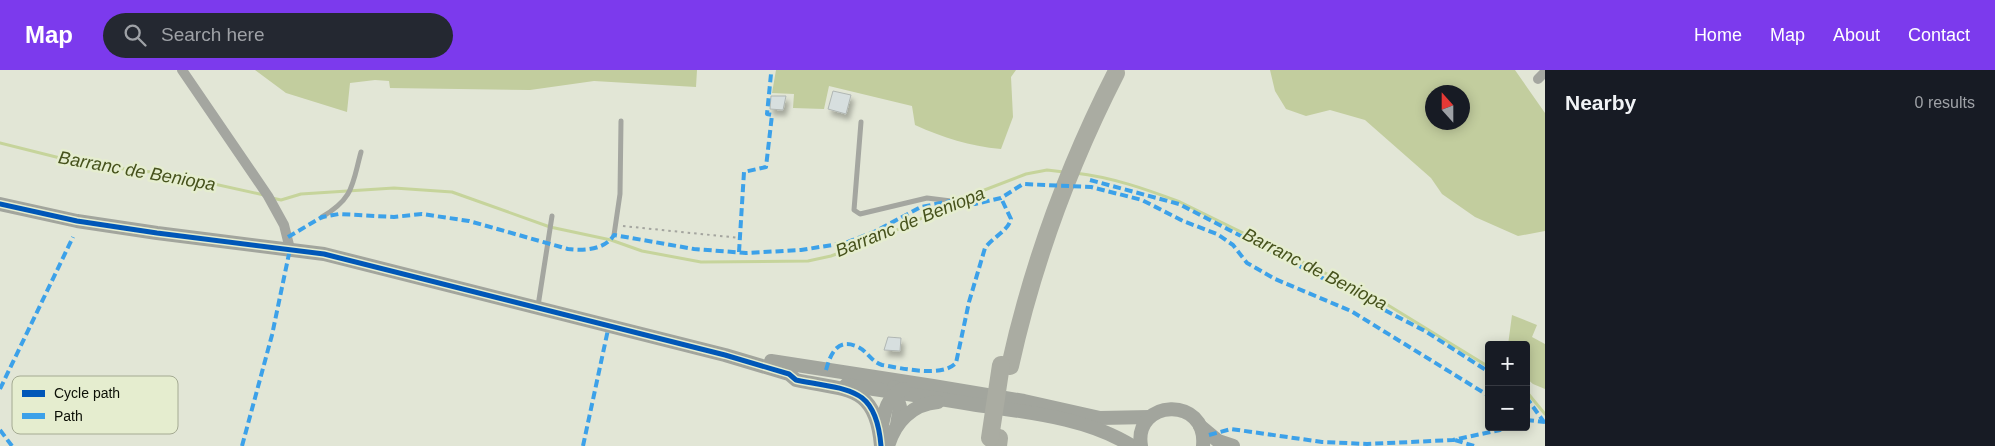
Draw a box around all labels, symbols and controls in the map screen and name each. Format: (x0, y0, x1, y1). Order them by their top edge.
search box (103, 13, 453, 58)
text: Map (25, 21, 73, 48)
icon: search (121, 21, 149, 49)
text: Search here (161, 24, 265, 45)
text: Home (1694, 25, 1742, 45)
text: Map (1770, 25, 1805, 45)
text: About (1833, 25, 1880, 45)
text: Contact (1908, 25, 1970, 45)
north arrow (1425, 85, 1470, 130)
text: Nearby (1565, 91, 1636, 114)
text: 0 results (1915, 94, 1975, 111)
water label: Barranc de Beniopa (57, 147, 217, 195)
water label: Barranc de Beniopa (832, 183, 988, 261)
water label: Barranc de Beniopa (1240, 224, 1390, 314)
map controls (1485, 341, 1530, 431)
button: + (1485, 341, 1530, 386)
legend (12, 376, 178, 434)
text: Cycle path (54, 385, 120, 401)
button: − (1485, 386, 1530, 431)
text: Path (54, 408, 83, 424)

